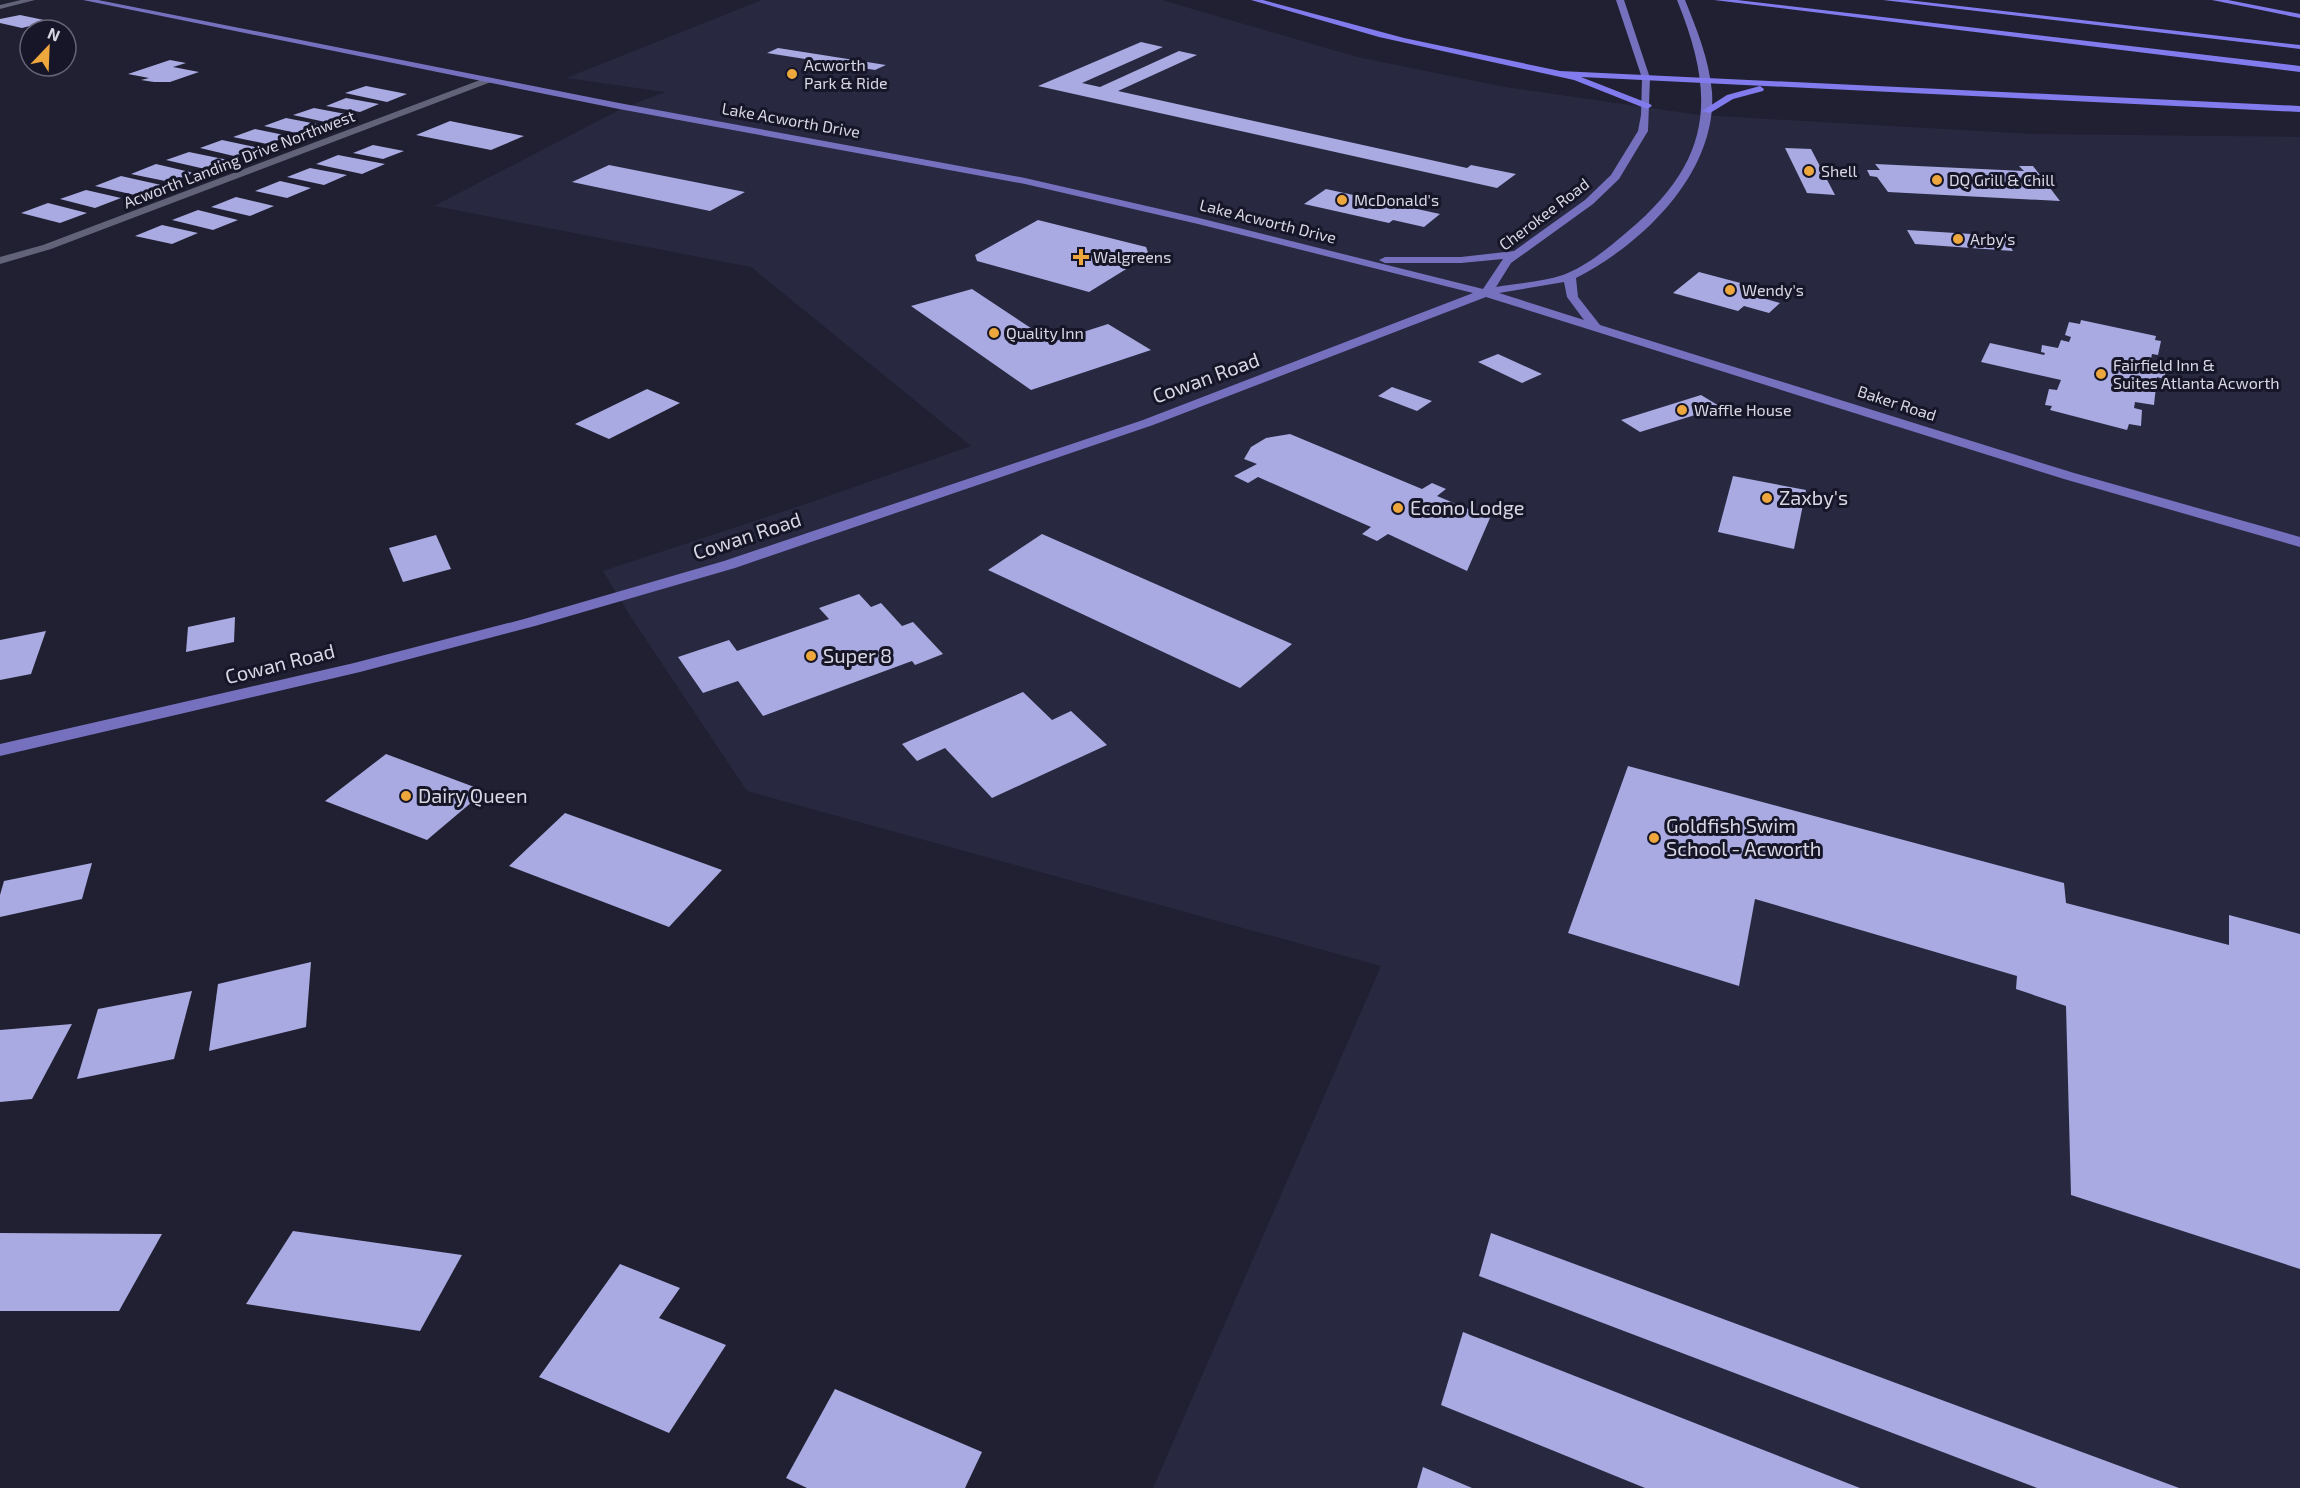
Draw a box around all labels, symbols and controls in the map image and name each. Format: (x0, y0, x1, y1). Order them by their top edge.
north arrow (18, 18, 78, 78)
text: N (45, 23, 63, 45)
place label: Acworth Park & Ride (804, 55, 888, 92)
marker: Acworth Park & Ride (785, 67, 799, 81)
street label: Lake Acworth Drive (720, 98, 862, 141)
street label: Acworth Landing Drive Northwest (120, 106, 357, 212)
place label: Shell (1821, 161, 1858, 180)
marker: Shell (1802, 164, 1816, 178)
place label: DQ Grill & Chill (1949, 170, 2055, 190)
marker: DQ Grill & Chill (1930, 173, 1944, 187)
street label: Cherokee Road (1495, 174, 1592, 254)
place label: McDonald's (1354, 190, 1439, 209)
marker: McDonald's (1335, 193, 1349, 207)
street label: Lake Acworth Drive (1198, 194, 1338, 247)
place label: Arby's (1970, 229, 2015, 248)
marker: Arby's (1951, 232, 1965, 246)
place label: Walgreens (1093, 247, 1171, 266)
marker: Walgreens (1074, 250, 1088, 264)
place label: Wendy's (1742, 280, 1804, 299)
marker: Wendy's (1723, 283, 1737, 297)
place label: Quality Inn (1006, 323, 1084, 343)
marker: Quality Inn (987, 326, 1001, 340)
street label: Cowan Road (1149, 347, 1263, 408)
place label: Fairfield Inn & Suites Atlanta Acworth (2113, 355, 2280, 392)
marker: Fairfield Inn & Suites Atlanta Acworth (2094, 367, 2108, 381)
street label: Baker Road (1855, 381, 1939, 424)
place label: Waffle House (1694, 400, 1792, 419)
marker: Waffle House (1675, 403, 1689, 417)
place label: Zaxby's (1779, 485, 1848, 509)
marker: Zaxby's (1760, 491, 1774, 505)
place label: Econo Lodge (1410, 495, 1525, 519)
marker: Econo Lodge (1391, 501, 1405, 515)
street label: Cowan Road (690, 506, 804, 564)
street label: Cowan Road (222, 638, 337, 688)
place label: Super 8 (823, 643, 892, 667)
marker: Super 8 (804, 649, 818, 663)
place label: Dairy Queen (418, 783, 528, 807)
marker: Dairy Queen (399, 789, 413, 803)
place label: Goldfish Swim School - Acworth (1666, 813, 1821, 860)
marker: Goldfish Swim School - Acworth (1647, 831, 1661, 845)

